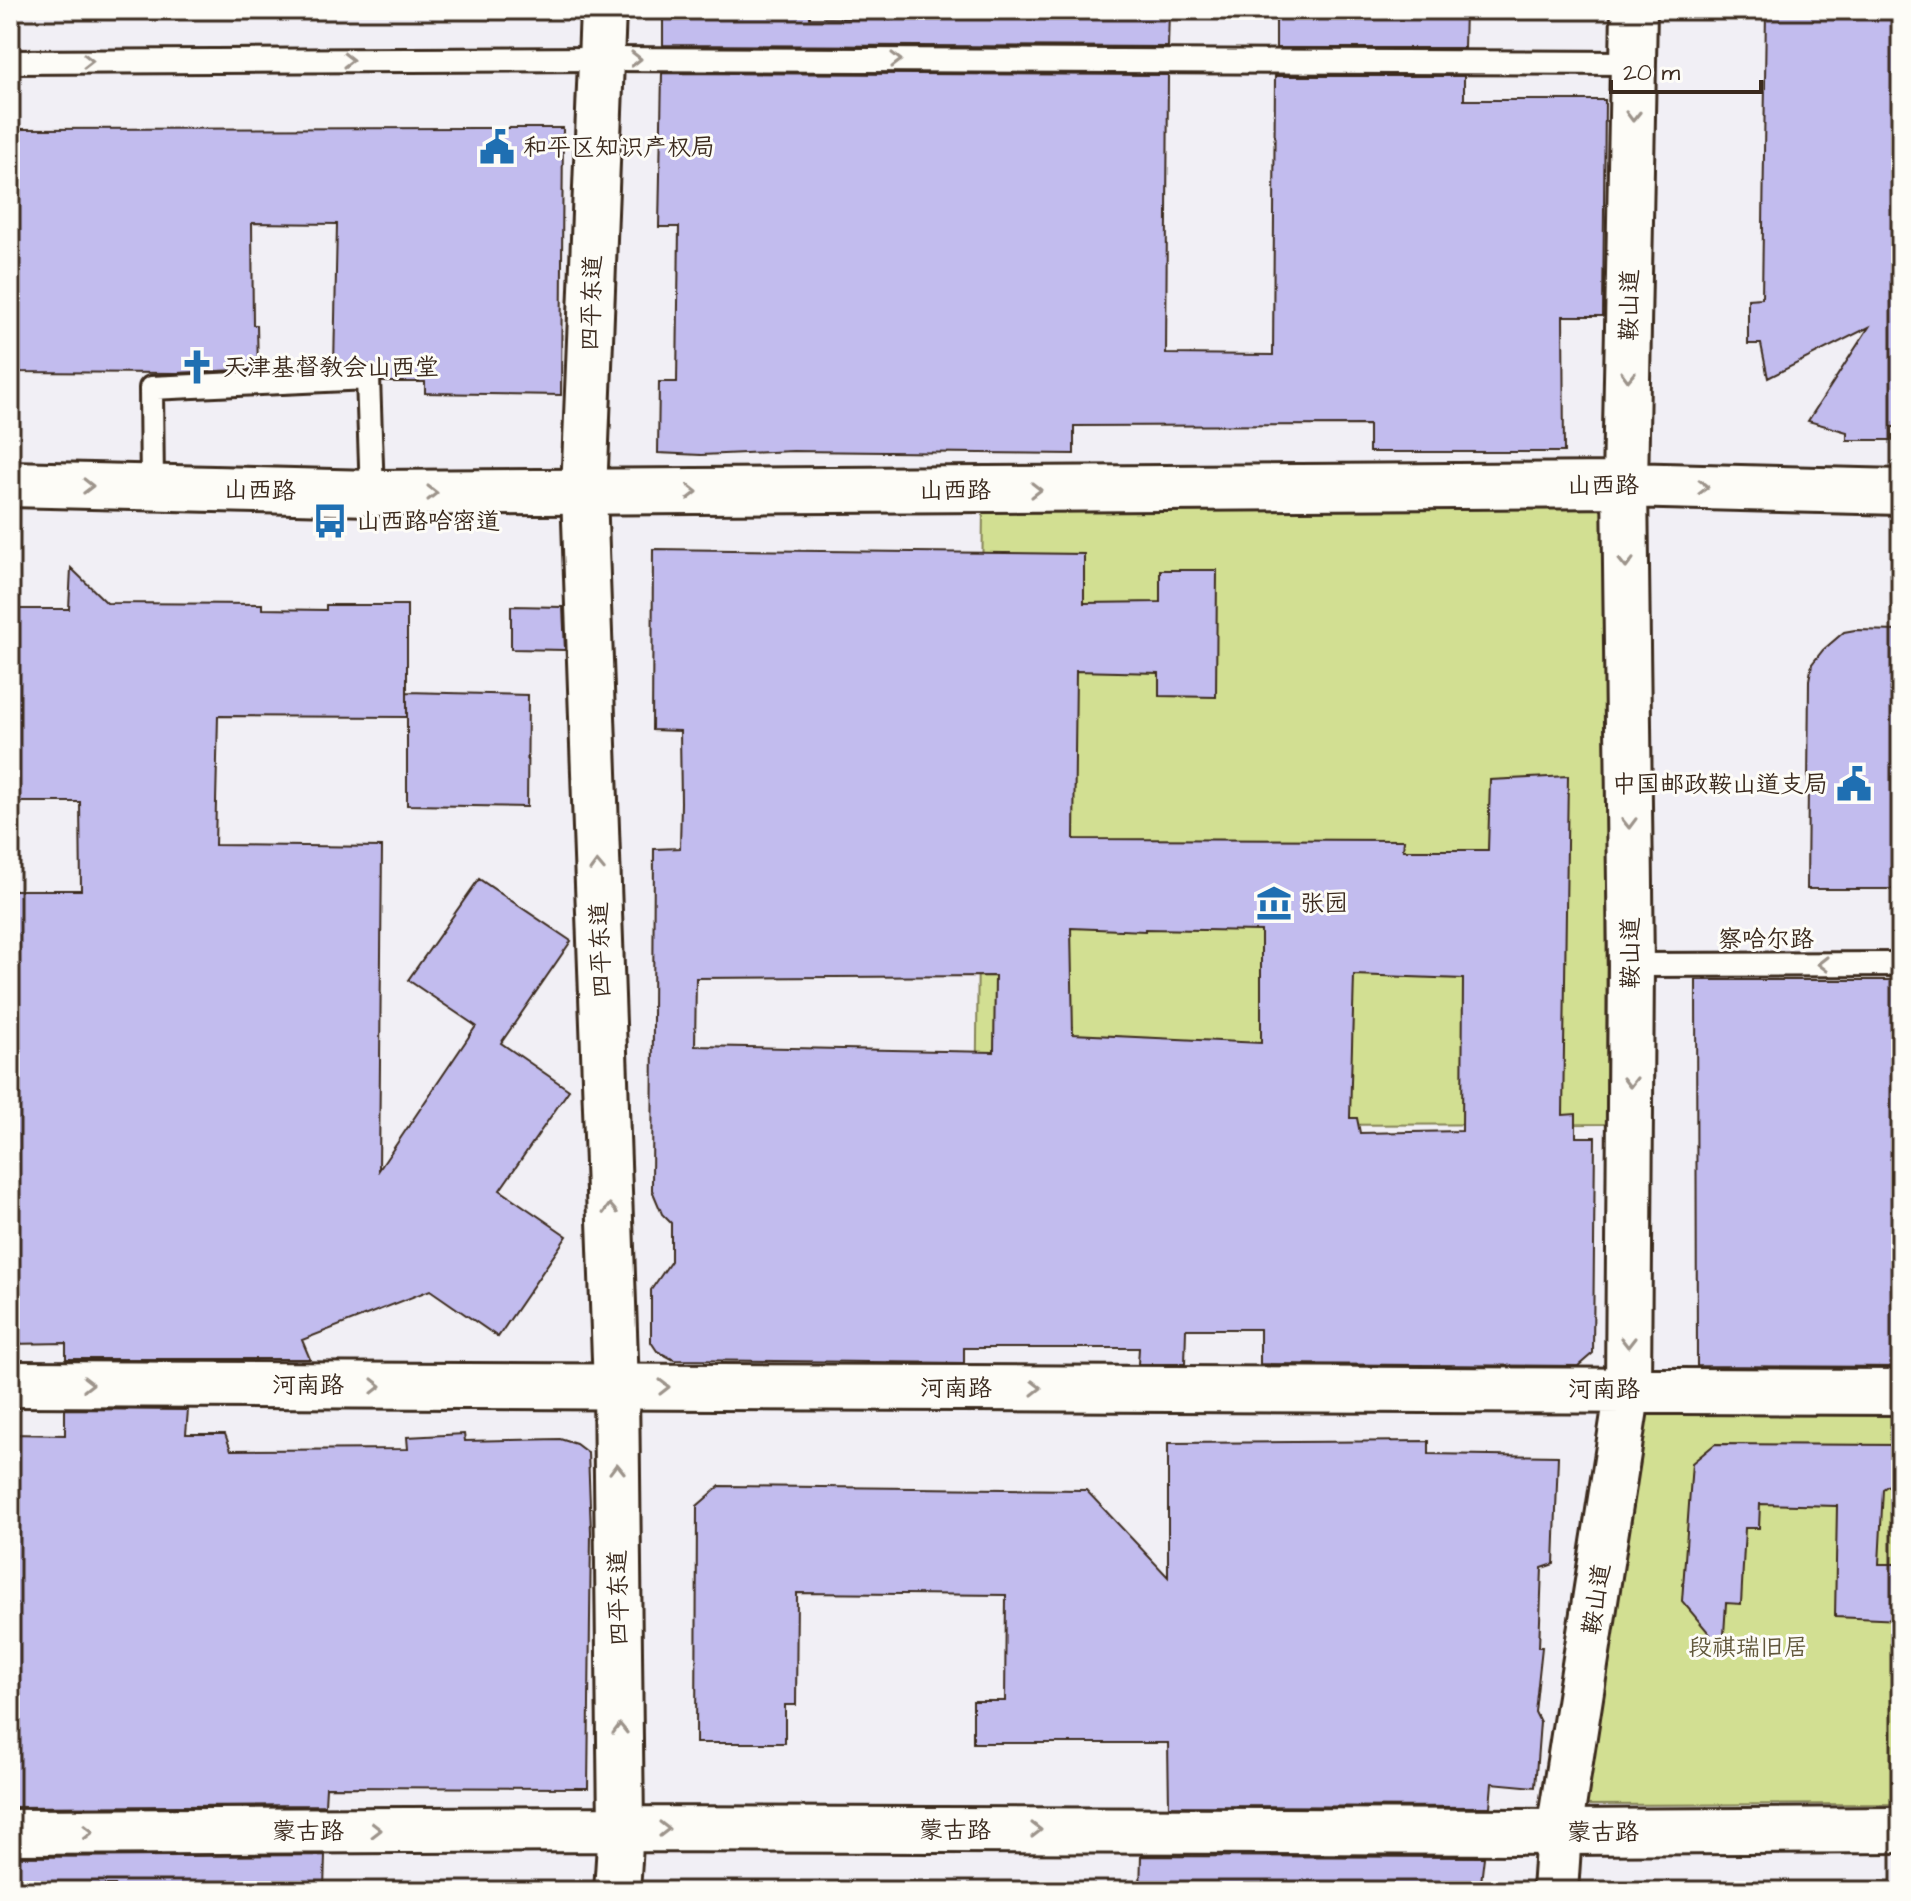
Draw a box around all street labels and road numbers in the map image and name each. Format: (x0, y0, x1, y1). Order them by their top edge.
street label: 四平东道 (573, 254, 611, 352)
street label: 鞍山道 (1612, 269, 1648, 341)
street label: 山西路 (1567, 469, 1639, 503)
street label: 山西路 (224, 473, 296, 509)
street label: 山西路 (919, 474, 991, 508)
street label: 四平东道 (582, 901, 620, 999)
street label: 鞍山道 (1614, 917, 1648, 989)
street label: 察哈尔路 (1718, 923, 1814, 957)
street label: 河南路 (272, 1369, 344, 1403)
street label: 河南路 (920, 1372, 992, 1406)
street label: 河南路 (1568, 1373, 1640, 1407)
street label: 四平东道 (601, 1550, 637, 1646)
street label: 鞍山道 (1575, 1561, 1619, 1637)
street label: 蒙古路 (919, 1814, 991, 1848)
street label: 蒙古路 (272, 1815, 344, 1849)
street label: 蒙古路 (1567, 1816, 1639, 1850)

